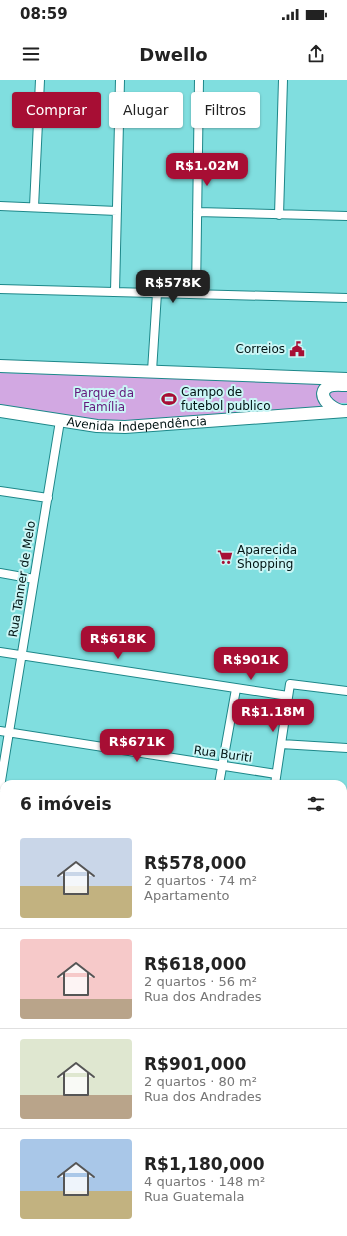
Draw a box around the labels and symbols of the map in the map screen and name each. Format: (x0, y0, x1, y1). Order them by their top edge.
pin: R$1.02M (170, 153, 244, 187)
pin: R$578K (140, 270, 206, 304)
public building icon: Correios (288, 340, 306, 358)
place label: Correios (236, 342, 285, 356)
place label: Campo de futebol publico (181, 385, 270, 413)
park label: Parque da Família (74, 386, 134, 414)
sports icon: Campo de futebol publico (160, 390, 178, 408)
street label: Avenida Independência (66, 414, 207, 434)
street label: Rua Tanner de Melo (6, 520, 38, 638)
place label: Aparecida Shopping (237, 543, 297, 571)
supermarket icon: Aparecida Shopping (216, 548, 234, 566)
pin: R$618K (85, 626, 151, 660)
pin: R$901K (218, 647, 284, 681)
pin: R$1.18M (236, 699, 310, 733)
pin: R$671K (104, 729, 170, 763)
street label: Rua Buriti (193, 743, 253, 765)

